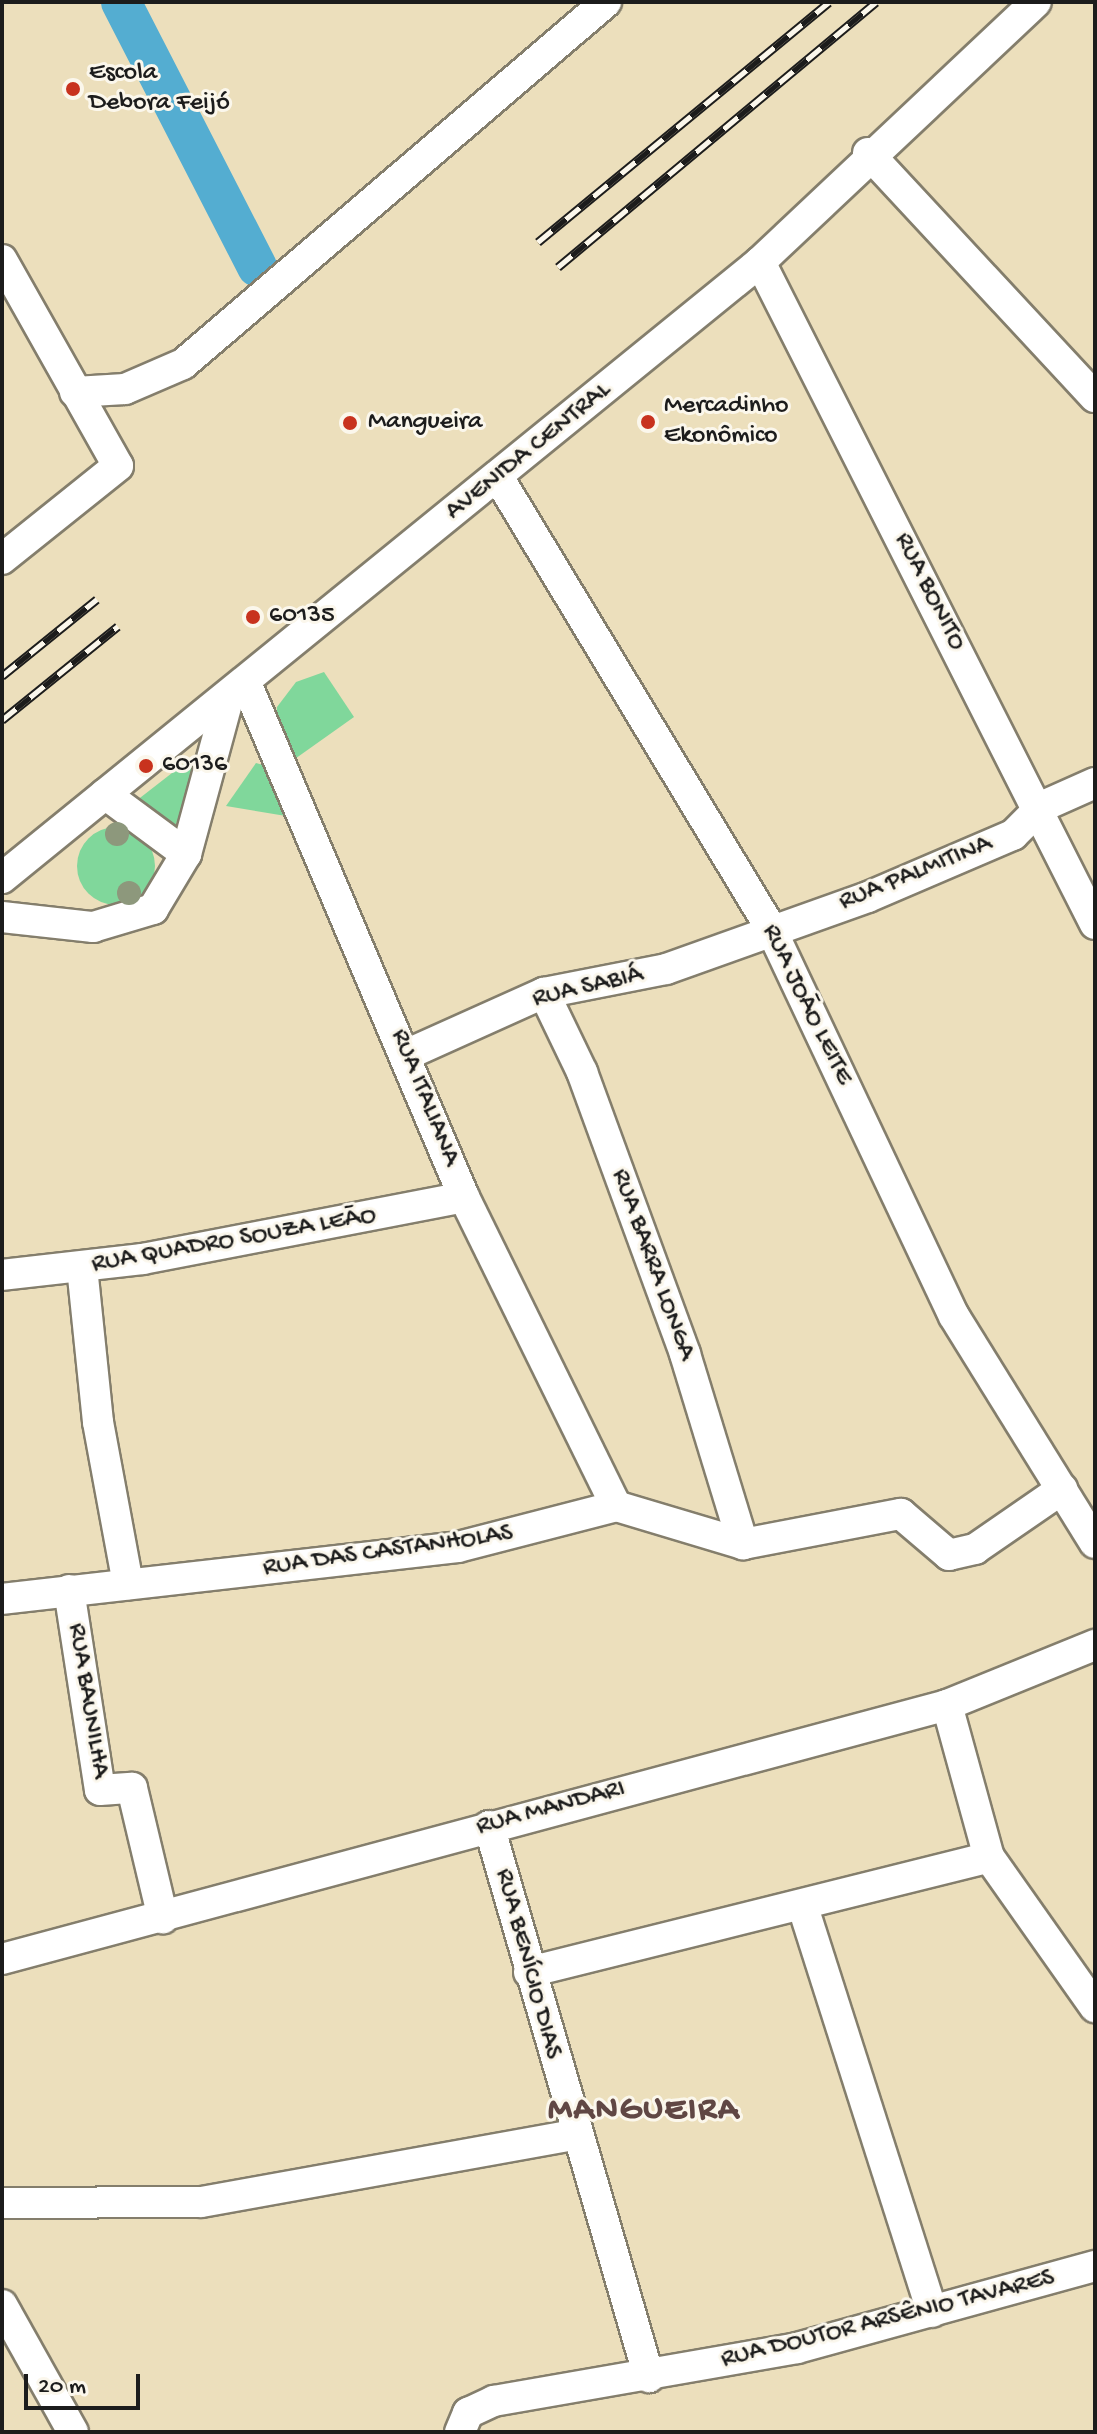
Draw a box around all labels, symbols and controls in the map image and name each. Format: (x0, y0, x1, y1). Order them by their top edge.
place label: Escola Debora Feijó (89, 58, 230, 120)
marker: Escola Debora Feijó (64, 80, 82, 98)
street label: AVENIDA CENTRAL (440, 376, 618, 528)
place label: Mercadinho Ekonômico (664, 391, 789, 452)
place label: Mangueira (368, 407, 483, 439)
marker: Mangueira (339, 412, 361, 434)
marker: Mercadinho Ekonômico (639, 413, 657, 431)
street label: RUA BONITO (886, 528, 972, 656)
place label: 60135 (269, 601, 335, 633)
marker: 60135 (244, 608, 262, 626)
place label: 60136 (162, 750, 227, 782)
marker: 60136 (137, 757, 155, 775)
street label: RUA PALMITINA (835, 829, 997, 919)
street label: RUA JOÃO LEITE (754, 920, 858, 1090)
street label: RUA SABIÁ (530, 960, 646, 1016)
street label: RUA ITALIANA (382, 1025, 466, 1171)
street label: RUA BARRA LONGA (603, 1165, 701, 1365)
street label: RUA QUADRO SOUZA LEÃO (89, 1201, 379, 1281)
street label: RUA DAS CASTANHOLAS (261, 1519, 515, 1585)
street label: RUA BAUNILHA (59, 1621, 115, 1781)
street label: RUA MANDARI (473, 1774, 629, 1844)
street label: RUA BENÍCIO DIAS (487, 1866, 567, 2062)
district label: MANGUEIRA (548, 2092, 740, 2132)
street label: RUA DOUTOR ARSÊNIO TAVARES (718, 2263, 1058, 2377)
scale bar (28, 2358, 144, 2408)
text: 20 m (38, 2373, 86, 2402)

